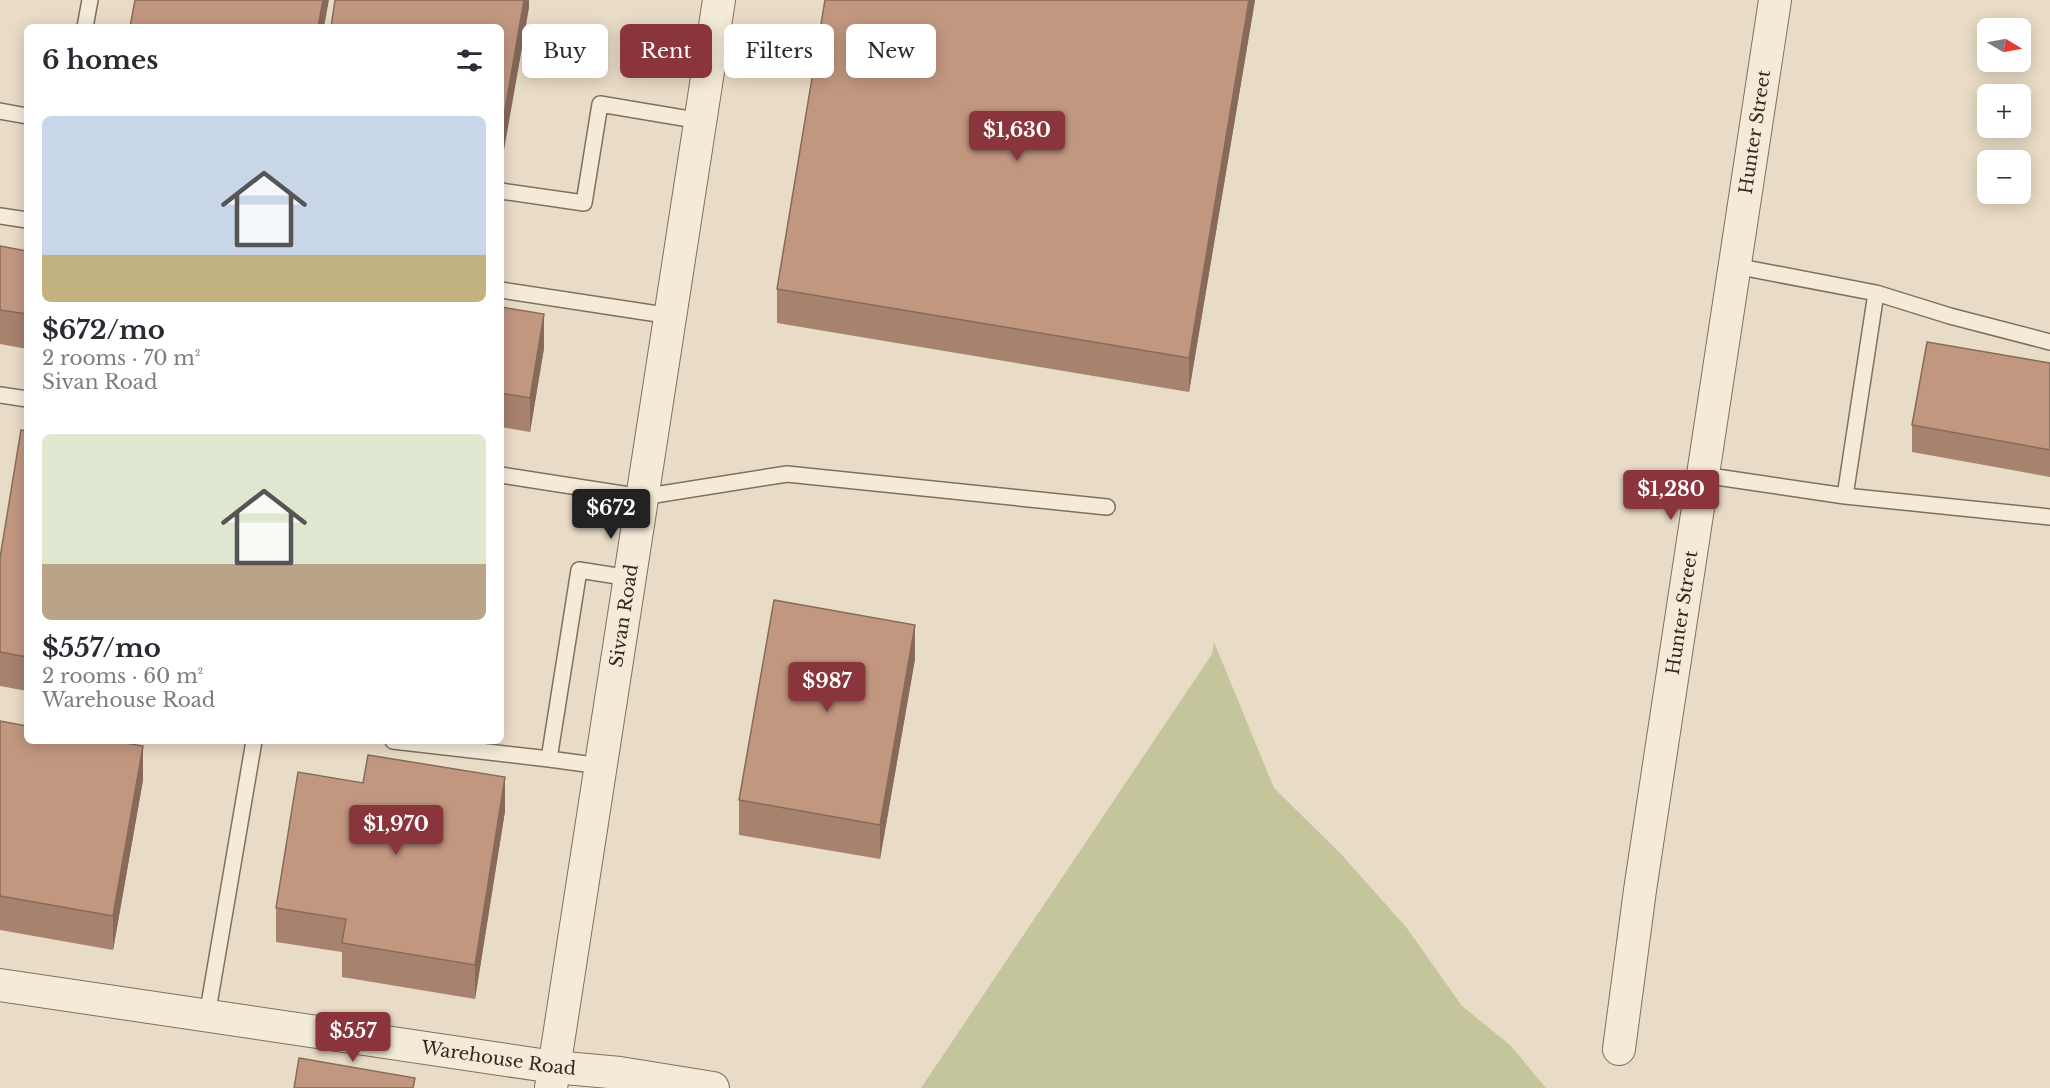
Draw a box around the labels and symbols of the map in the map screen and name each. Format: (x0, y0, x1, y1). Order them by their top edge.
north arrow (1977, 18, 2031, 72)
street label: Hunter Street (1735, 68, 1775, 196)
pin: $1,630 (968, 111, 1066, 162)
pin: $1,280 (1622, 470, 1720, 521)
pin: $672 (575, 489, 647, 540)
street label: Hunter Street (1662, 549, 1702, 676)
street label: Sivan Road (605, 563, 643, 669)
pin: $987 (791, 662, 863, 713)
pin: $1,970 (347, 805, 445, 856)
pin: $557 (317, 1012, 389, 1063)
street label: Warehouse Road (419, 1036, 577, 1080)

